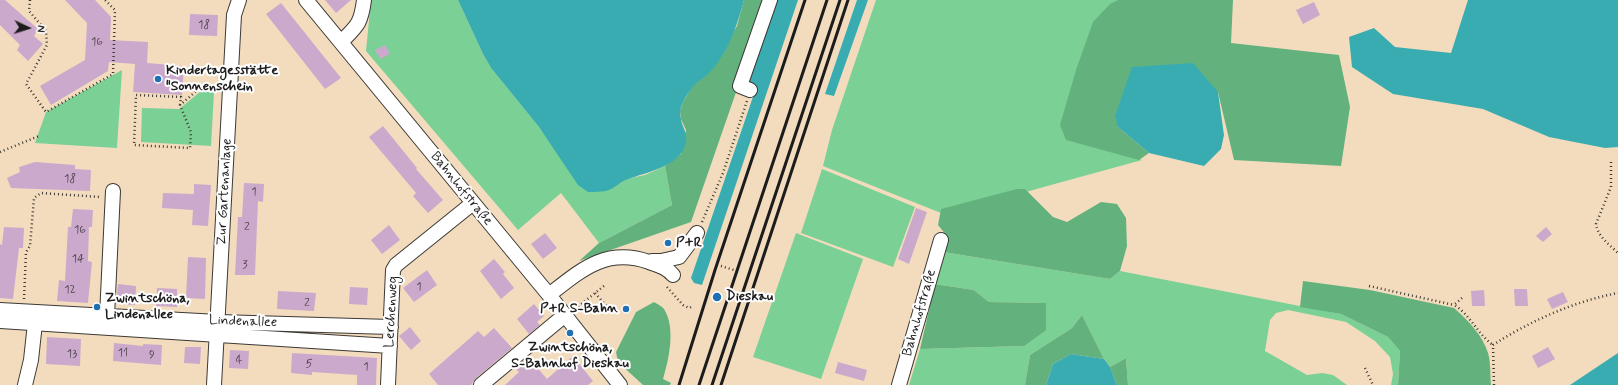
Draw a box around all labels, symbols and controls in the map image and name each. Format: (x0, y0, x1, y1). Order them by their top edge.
north arrow (8, 8, 48, 48)
house number: 18 (198, 18, 210, 32)
text: N (33, 25, 47, 33)
house number: 16 (91, 35, 103, 49)
place label: Kindertagesstätte "Sonnenschein (166, 63, 278, 96)
marker: Kindertagesstätte "Sonnenschein (153, 74, 163, 84)
street label: Zur Gartenanlage (214, 138, 236, 246)
street label: Bahnhofstraße (426, 149, 496, 229)
house number: 18 (64, 172, 76, 186)
house number: 1 (251, 185, 257, 199)
house number: 2 (244, 220, 250, 234)
house number: 16 (74, 223, 86, 237)
place label: P+R (676, 235, 702, 251)
marker: P+R (663, 238, 673, 248)
house number: 14 (72, 252, 84, 266)
house number: 3 (242, 258, 248, 272)
street label: Bahnhofstraße (900, 267, 940, 359)
street label: Lerchenweg (382, 276, 402, 348)
house number: 1 (416, 280, 422, 294)
house number: 12 (64, 283, 76, 297)
place label: Dieskau (726, 289, 773, 305)
place label: Zwintschöna, Lindenallee (105, 291, 190, 324)
marker: Dieskau (711, 291, 723, 303)
house number: 2 (304, 296, 310, 310)
place label: P+R S-Bahn (540, 301, 618, 317)
marker: Zwintschöna, Lindenallee (92, 302, 102, 312)
marker: P+R S-Bahn (621, 304, 631, 314)
street label: Lindenallee (209, 312, 277, 332)
marker: Zwintschöna, S-Bahnhof Dieskau (565, 328, 575, 338)
place label: Zwintschöna, S-Bahnhof Dieskau (511, 340, 629, 372)
house number: 11 (118, 346, 128, 360)
house number: 13 (67, 347, 77, 361)
house number: 9 (149, 348, 155, 362)
house number: 4 (236, 353, 242, 367)
house number: 5 (305, 357, 313, 371)
house number: 1 (363, 360, 369, 374)

